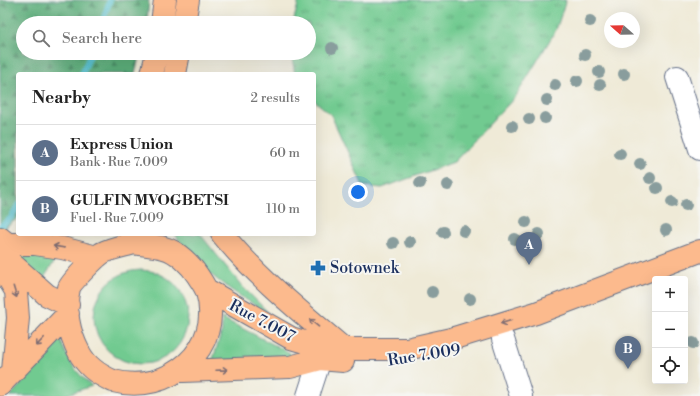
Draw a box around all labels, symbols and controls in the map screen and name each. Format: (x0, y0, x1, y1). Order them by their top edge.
north arrow (604, 12, 640, 48)
search box (16, 16, 316, 60)
icon: search (30, 27, 52, 49)
text: Search here (62, 29, 142, 48)
text: Nearby (32, 87, 91, 109)
text: 2 results (251, 90, 300, 106)
text: Express Union (70, 135, 173, 154)
text: A (40, 145, 50, 161)
text: 60 m (269, 145, 300, 161)
text: Bank · Rue 7.009 (70, 154, 168, 170)
your location (348, 182, 368, 202)
text: GULFIN MVOGBETSI (70, 191, 229, 210)
text: B (40, 201, 50, 217)
text: 110 m (266, 201, 300, 217)
text: Fuel · Rue 7.009 (70, 210, 164, 226)
pin: A (516, 232, 542, 265)
one-way arrow (53, 243, 66, 251)
place label: Sotownek (330, 258, 401, 278)
pharmacy icon: Sotownek (309, 259, 327, 277)
map controls (652, 276, 688, 384)
button: + (652, 276, 688, 312)
one-way arrow (12, 285, 19, 298)
street label: Rue 7.007 (226, 295, 298, 347)
button: − (652, 312, 688, 348)
one-way arrow (309, 319, 320, 328)
one-way arrow (500, 319, 513, 326)
pin: B (615, 336, 641, 369)
one-way arrow (36, 337, 45, 347)
street label: Rue 7.009 (386, 339, 462, 371)
button: locate (652, 348, 688, 384)
one-way arrow (215, 366, 228, 374)

